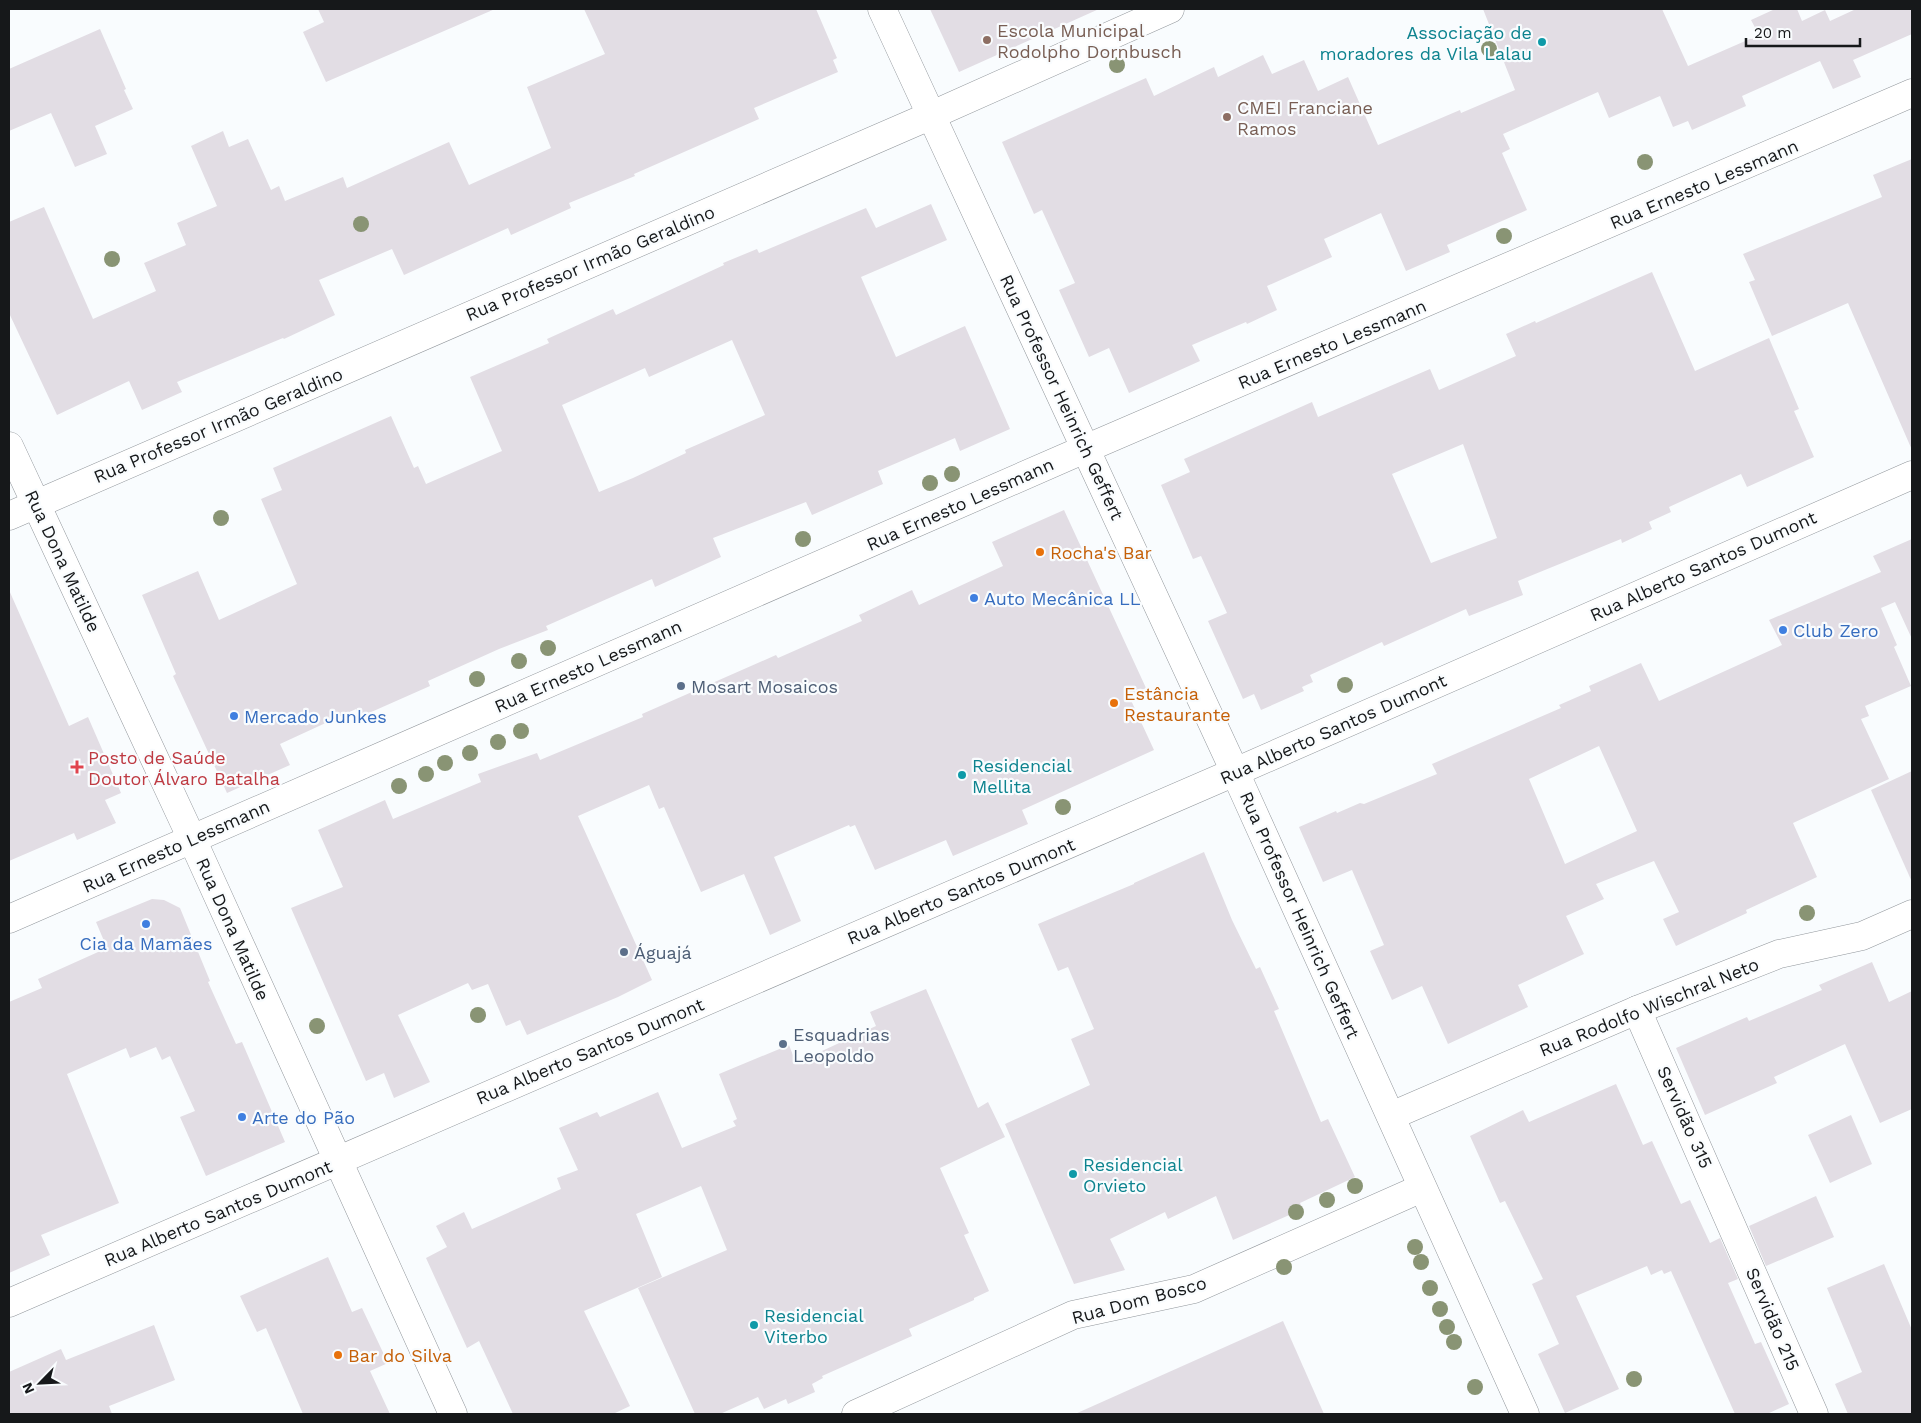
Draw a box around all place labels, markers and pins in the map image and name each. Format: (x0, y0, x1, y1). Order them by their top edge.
place label: Escola Municipal Rodolpho Dornbusch (997, 20, 1182, 62)
place label: Associação de moradores da Vila Lalau (1319, 22, 1532, 64)
marker: Escola Municipal Rodolpho Dornbusch (981, 34, 993, 46)
marker: Associação de moradores da Vila Lalau (1536, 36, 1548, 48)
place label: CMEI Franciane Ramos (1237, 97, 1373, 139)
marker: CMEI Franciane Ramos (1221, 111, 1233, 123)
place label: Rocha's Bar (1050, 542, 1152, 563)
marker: Rocha's Bar (1034, 546, 1046, 558)
place label: Auto Mecânica LL (984, 588, 1141, 609)
marker: Auto Mecânica LL (968, 592, 980, 604)
place label: Club Zero (1793, 620, 1879, 641)
marker: Club Zero (1777, 624, 1789, 636)
place label: Mosart Mosaicos (691, 676, 838, 697)
marker: Mosart Mosaicos (675, 680, 687, 692)
place label: Estância Restaurante (1124, 683, 1231, 725)
marker: Estância Restaurante (1108, 697, 1120, 709)
place label: Mercado Junkes (244, 706, 387, 727)
marker: Mercado Junkes (228, 710, 240, 722)
place label: Posto de Saúde Doutor Álvaro Batalha (88, 747, 280, 789)
place label: Residencial Mellita (972, 755, 1072, 797)
marker: Posto de Saúde Doutor Álvaro Batalha (70, 760, 84, 774)
marker: Residencial Mellita (956, 769, 968, 781)
marker: Cia da Mamães (140, 918, 152, 930)
place label: Cia da Mamães (80, 933, 212, 954)
place label: Águajá (634, 942, 692, 963)
marker: Águajá (618, 946, 630, 958)
place label: Esquadrias Leopoldo (793, 1024, 890, 1066)
marker: Esquadrias Leopoldo (777, 1038, 789, 1050)
place label: Arte do Pão (252, 1107, 355, 1128)
marker: Arte do Pão (236, 1111, 248, 1123)
place label: Residencial Orvieto (1083, 1154, 1183, 1196)
marker: Residencial Orvieto (1067, 1168, 1079, 1180)
place label: Residencial Viterbo (764, 1305, 864, 1347)
marker: Residencial Viterbo (748, 1319, 760, 1331)
place label: Bar do Silva (348, 1345, 452, 1366)
marker: Bar do Silva (332, 1349, 344, 1361)

